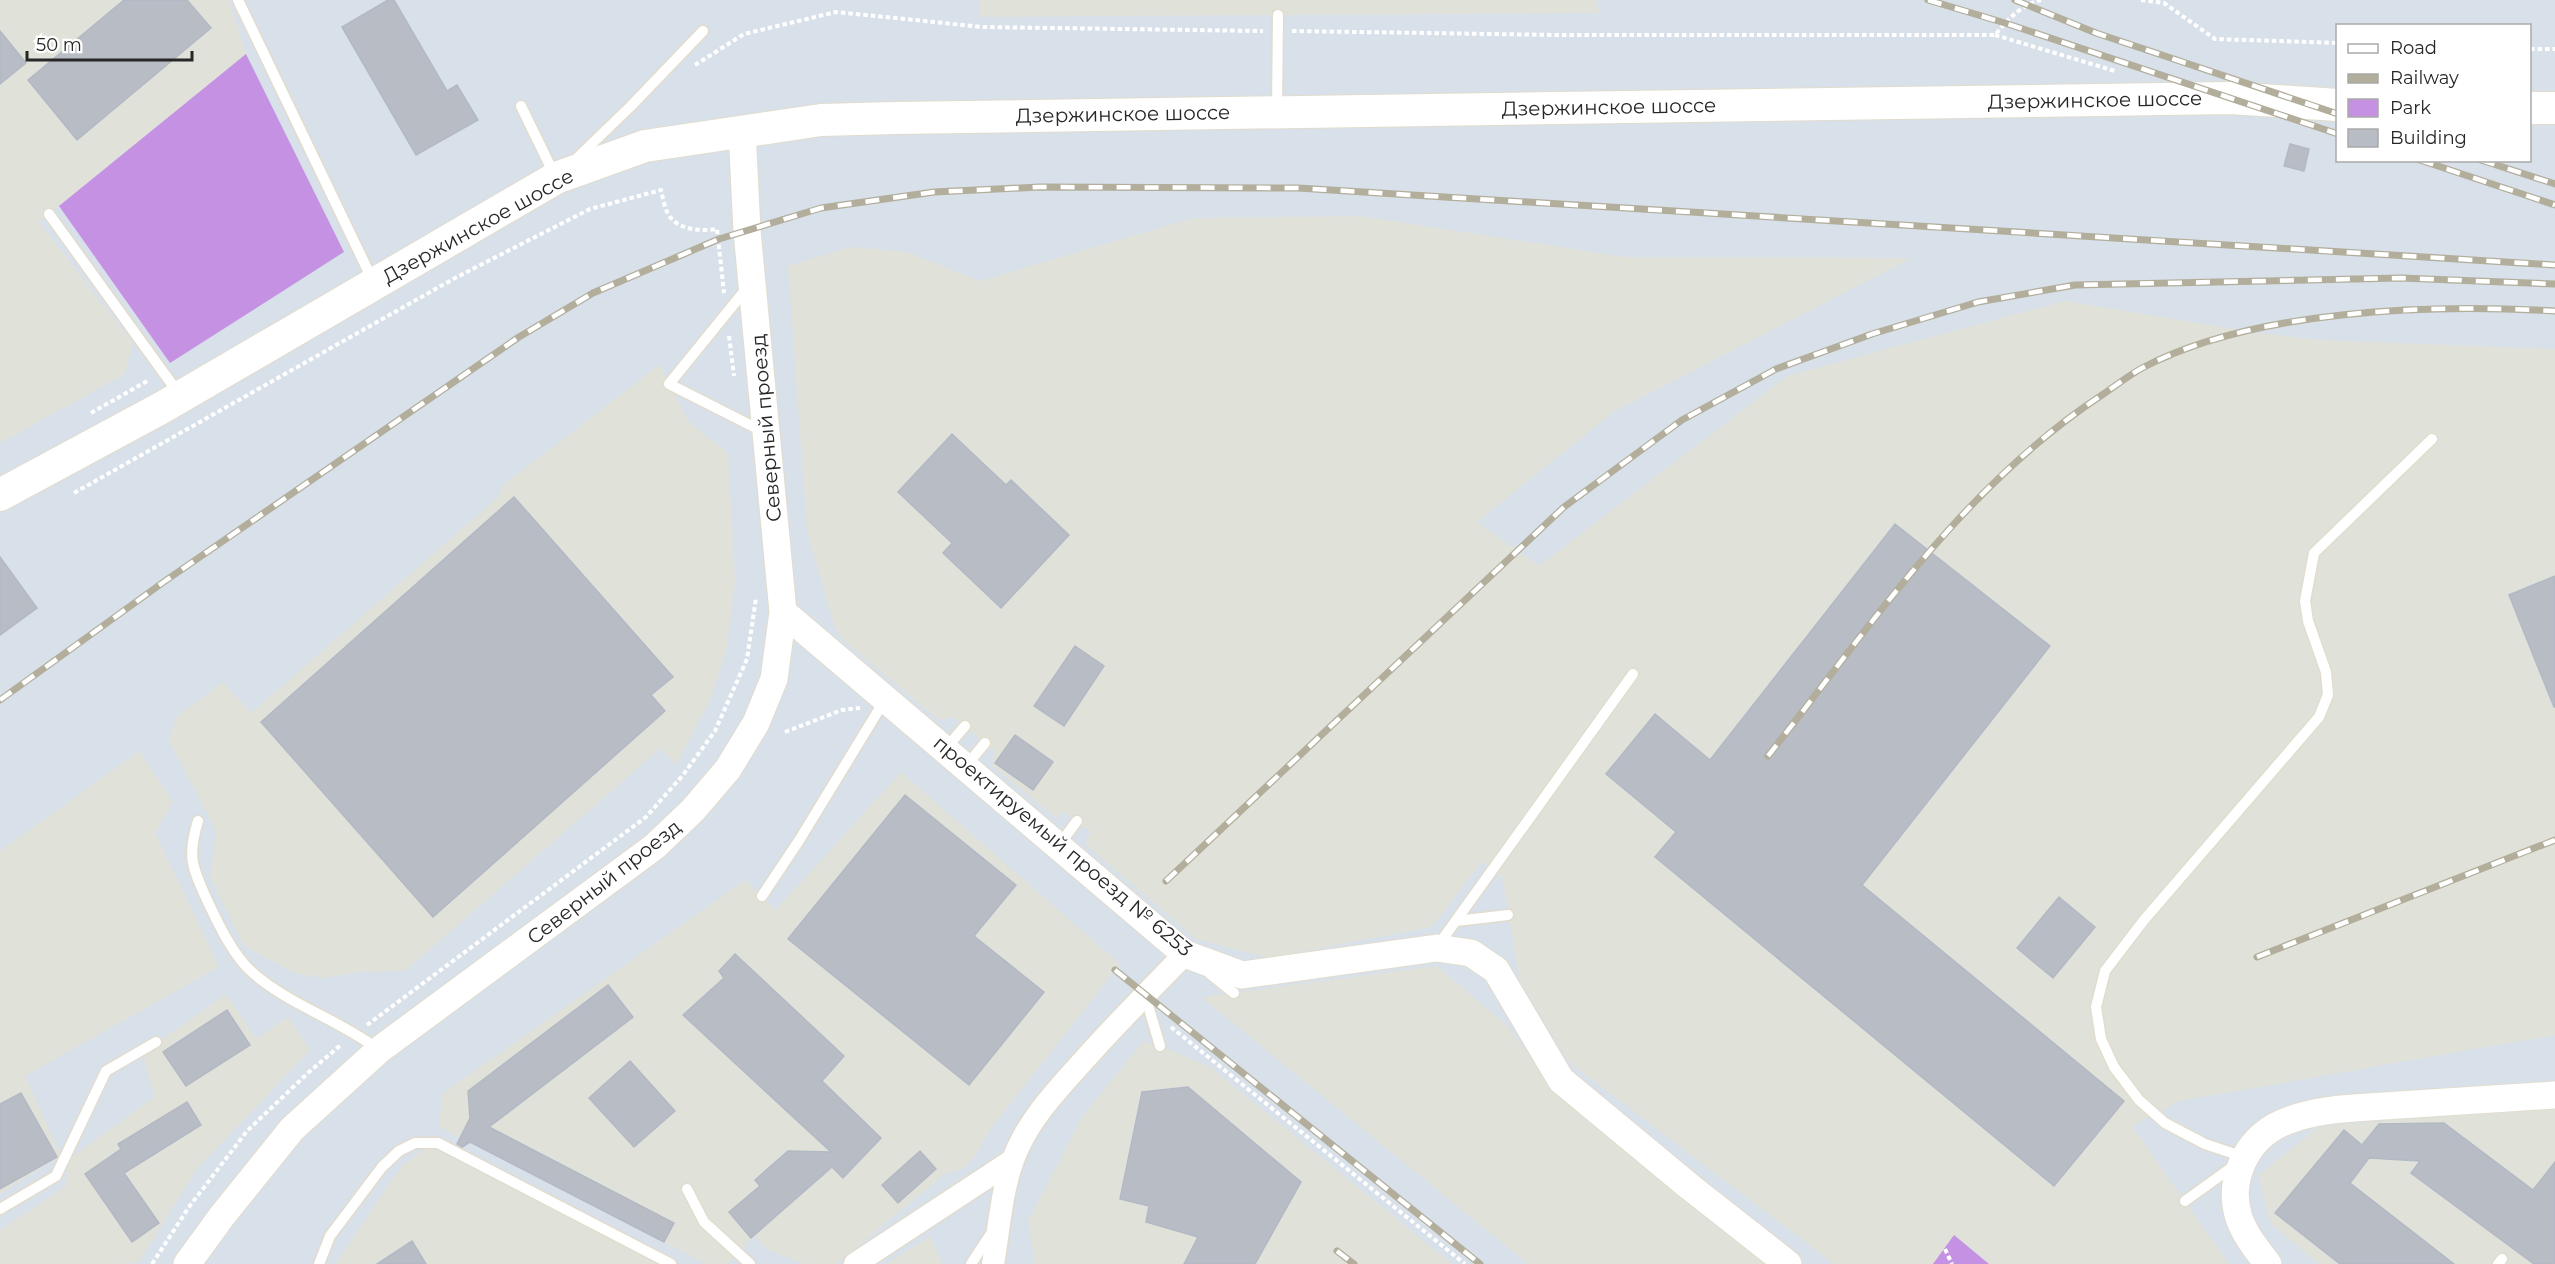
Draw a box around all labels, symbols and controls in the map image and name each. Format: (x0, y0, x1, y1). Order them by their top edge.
scale bar (27, 24, 192, 62)
legend (2336, 24, 2531, 162)
text: 50 m (36, 34, 82, 56)
text: Road (2390, 37, 2437, 59)
text: Railway (2390, 67, 2459, 89)
street label: Дзержинское шоссе (1987, 86, 2203, 114)
street label: Дзержинское шоссе (1501, 93, 1717, 121)
text: Park (2390, 97, 2431, 119)
street label: Дзержинское шоссе (1015, 100, 1231, 128)
text: Building (2390, 127, 2467, 149)
street label: Дзержинское шоссе (378, 163, 578, 289)
street label: Северный проезд (746, 333, 786, 523)
street label: проектируемый проезд № 6253 (929, 731, 1197, 961)
street label: Северный проезд (522, 814, 686, 950)

